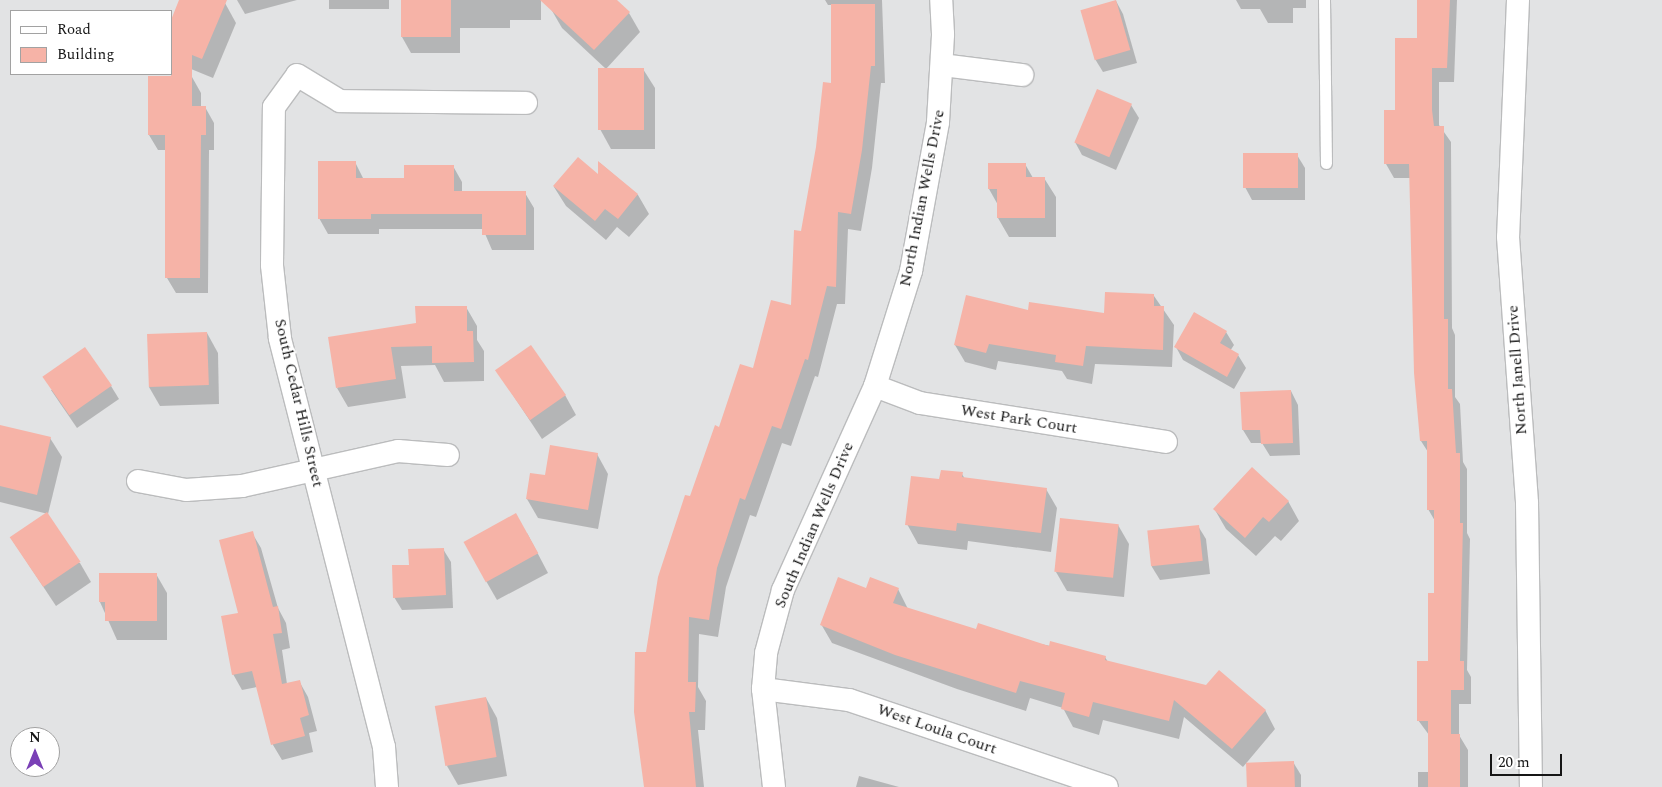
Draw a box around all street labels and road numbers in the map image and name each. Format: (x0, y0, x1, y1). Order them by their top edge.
street label: North Indian Wells Drive (895, 108, 949, 288)
street label: North Janell Drive (1503, 304, 1531, 436)
street label: South Cedar Hills Street (270, 317, 328, 489)
street label: West Park Court (959, 400, 1079, 438)
street label: South Indian Wells Drive (770, 439, 858, 611)
street label: West Loula Court (875, 700, 999, 758)

